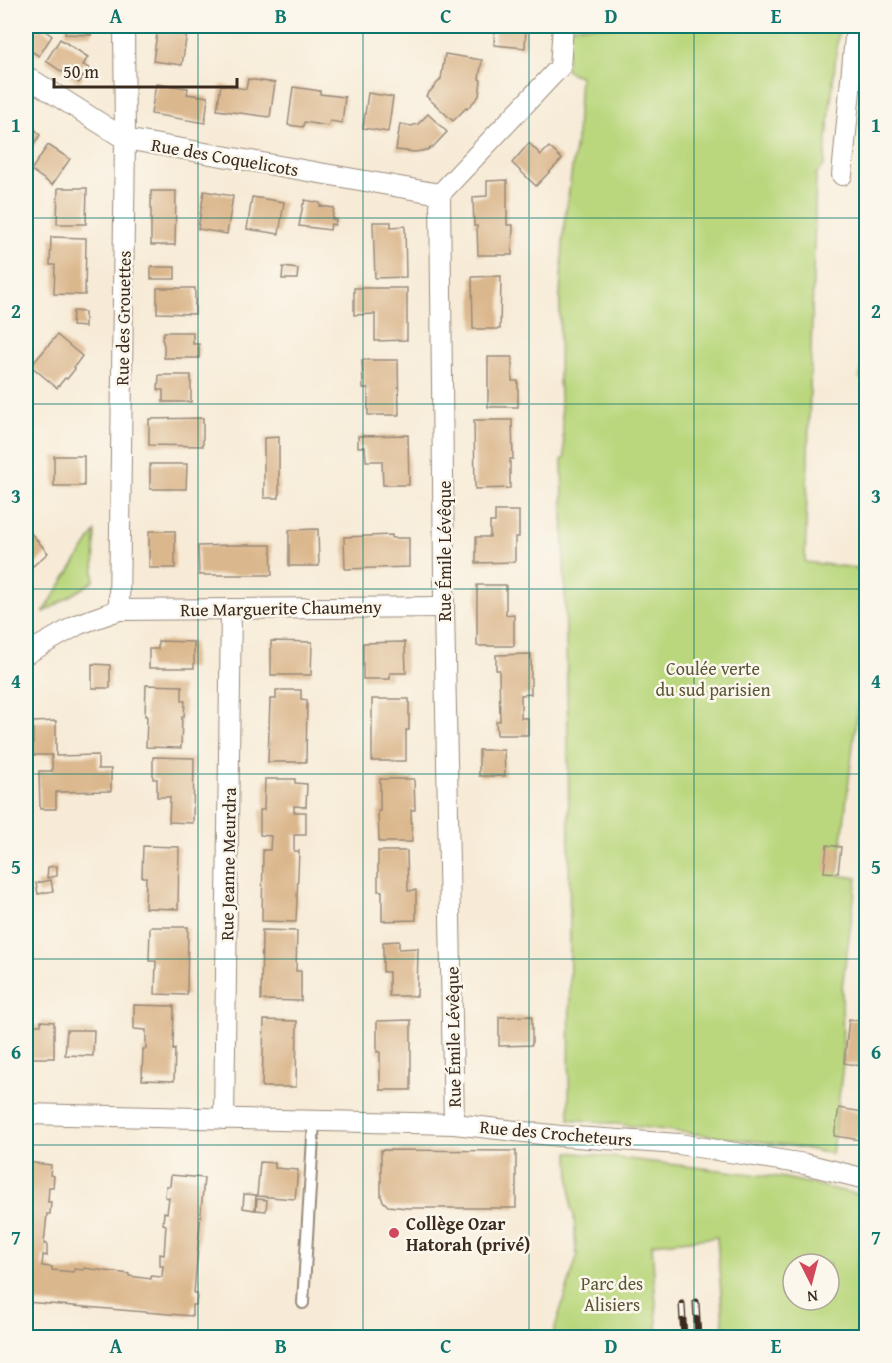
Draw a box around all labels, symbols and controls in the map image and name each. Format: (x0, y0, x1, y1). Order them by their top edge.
text: A (110, 1, 123, 30)
text: B (275, 1, 287, 30)
text: C (440, 1, 452, 30)
text: D (604, 1, 618, 30)
text: E (771, 1, 782, 30)
scale bar (54, 51, 237, 89)
text: 50 m (63, 58, 99, 85)
text: 1 (11, 110, 21, 139)
text: 1 (871, 110, 881, 139)
street label: Rue des Coquelicots (149, 131, 301, 183)
street label: Rue des Grouettes (108, 250, 138, 386)
text: 2 (11, 296, 21, 325)
text: 2 (871, 296, 881, 325)
street label: Rue Émile Lévêque (431, 480, 458, 622)
text: 3 (11, 481, 21, 510)
text: 3 (871, 481, 881, 510)
street label: Rue Marguerite Chaumeny (180, 593, 382, 623)
park label: Coulée verte du sud parisien (655, 655, 771, 703)
text: 4 (11, 666, 21, 695)
text: 4 (871, 666, 881, 695)
street label: Rue Jeanne Meurdra (213, 787, 243, 941)
text: 5 (11, 852, 21, 881)
text: 5 (871, 852, 881, 881)
street label: Rue Émile Lévêque (438, 966, 468, 1108)
text: 6 (11, 1037, 21, 1066)
text: 6 (871, 1037, 881, 1066)
street label: Rue des Crocheteurs (479, 1113, 633, 1153)
place label: Collège Ozar Hatorah (privé) (406, 1210, 530, 1258)
text: 7 (11, 1222, 21, 1251)
text: 7 (871, 1222, 881, 1251)
marker: Collège Ozar Hatorah (privé) (387, 1226, 401, 1240)
north arrow (781, 1252, 841, 1312)
park label: Parc des Alisiers (581, 1270, 643, 1318)
text: N (806, 1284, 819, 1309)
text: A (110, 1331, 123, 1360)
text: B (275, 1331, 287, 1360)
text: C (440, 1331, 452, 1360)
text: D (604, 1331, 618, 1360)
text: E (771, 1331, 782, 1360)

